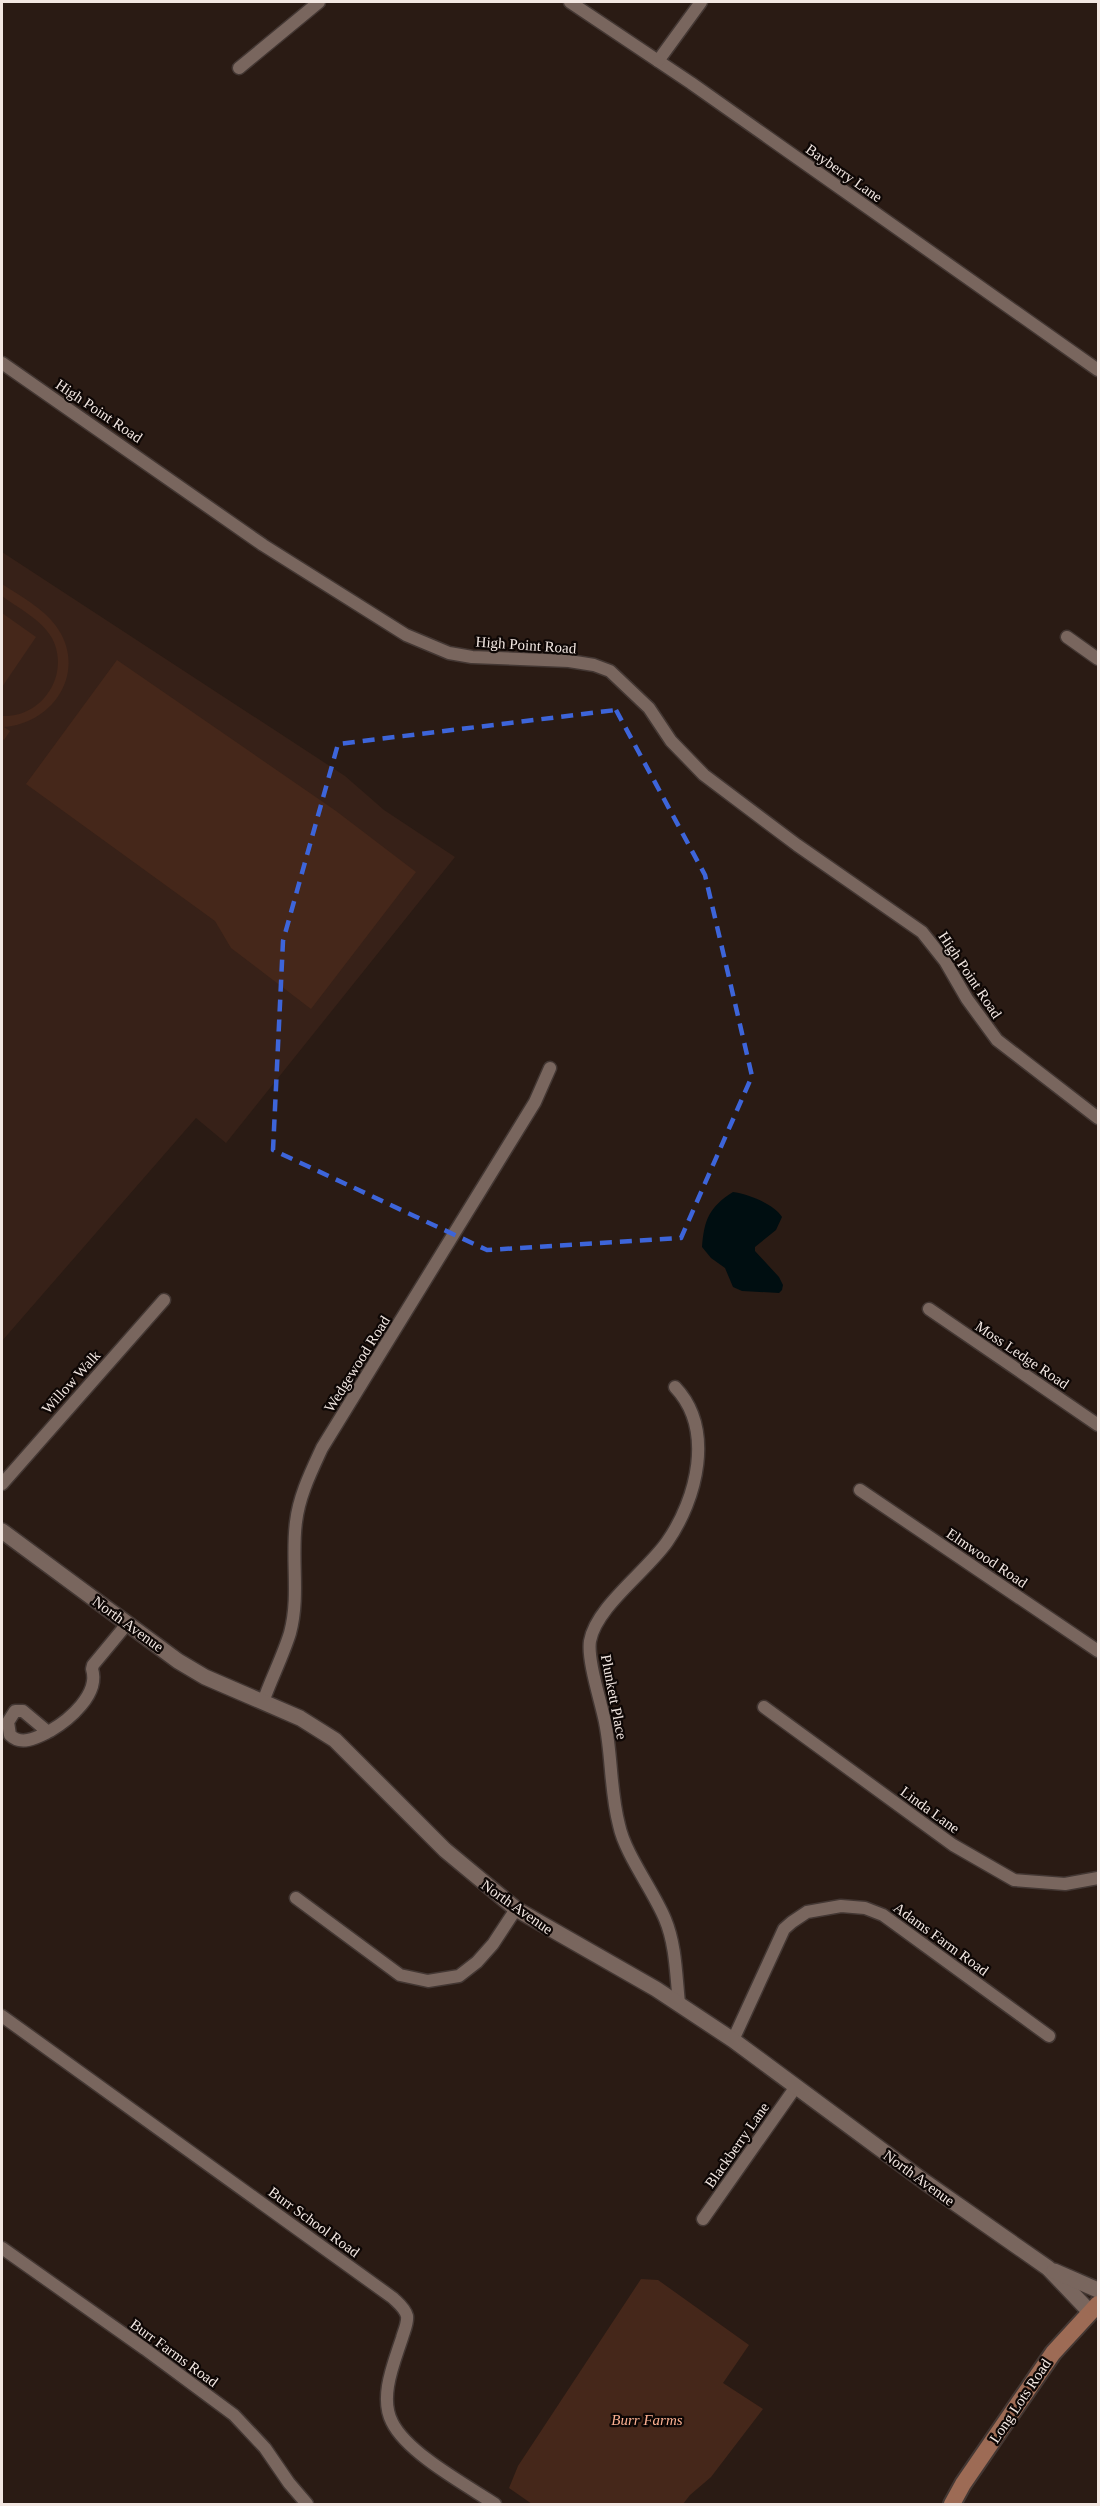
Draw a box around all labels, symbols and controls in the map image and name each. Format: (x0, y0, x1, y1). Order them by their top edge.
street label: Bayberry Lane (803, 141, 886, 205)
street label: High Point Road (53, 376, 146, 446)
street label: High Point Road (475, 634, 577, 657)
street label: High Point Road (935, 929, 1005, 1022)
street label: Wedgewood Road (321, 1313, 393, 1415)
street label: Moss Ledge Road (972, 1318, 1072, 1392)
street label: Willow Walk (39, 1347, 104, 1417)
street label: Elmwood Road (944, 1525, 1031, 1591)
street label: North Avenue (90, 1593, 167, 1655)
street label: Plunkett Place (598, 1653, 630, 1741)
street label: Linda Lane (898, 1783, 963, 1837)
street label: North Avenue (478, 1877, 556, 1938)
street label: Adams Farm Road (890, 1899, 992, 1979)
street label: Blackberry Lane (702, 2099, 773, 2191)
street label: North Avenue (881, 2147, 958, 2209)
street label: Burr School Road (265, 2184, 363, 2261)
street label: Burr Farms Road (127, 2316, 221, 2390)
street label: Long Lots Road (986, 2356, 1054, 2446)
park label: Burr Farms (611, 2412, 683, 2428)

